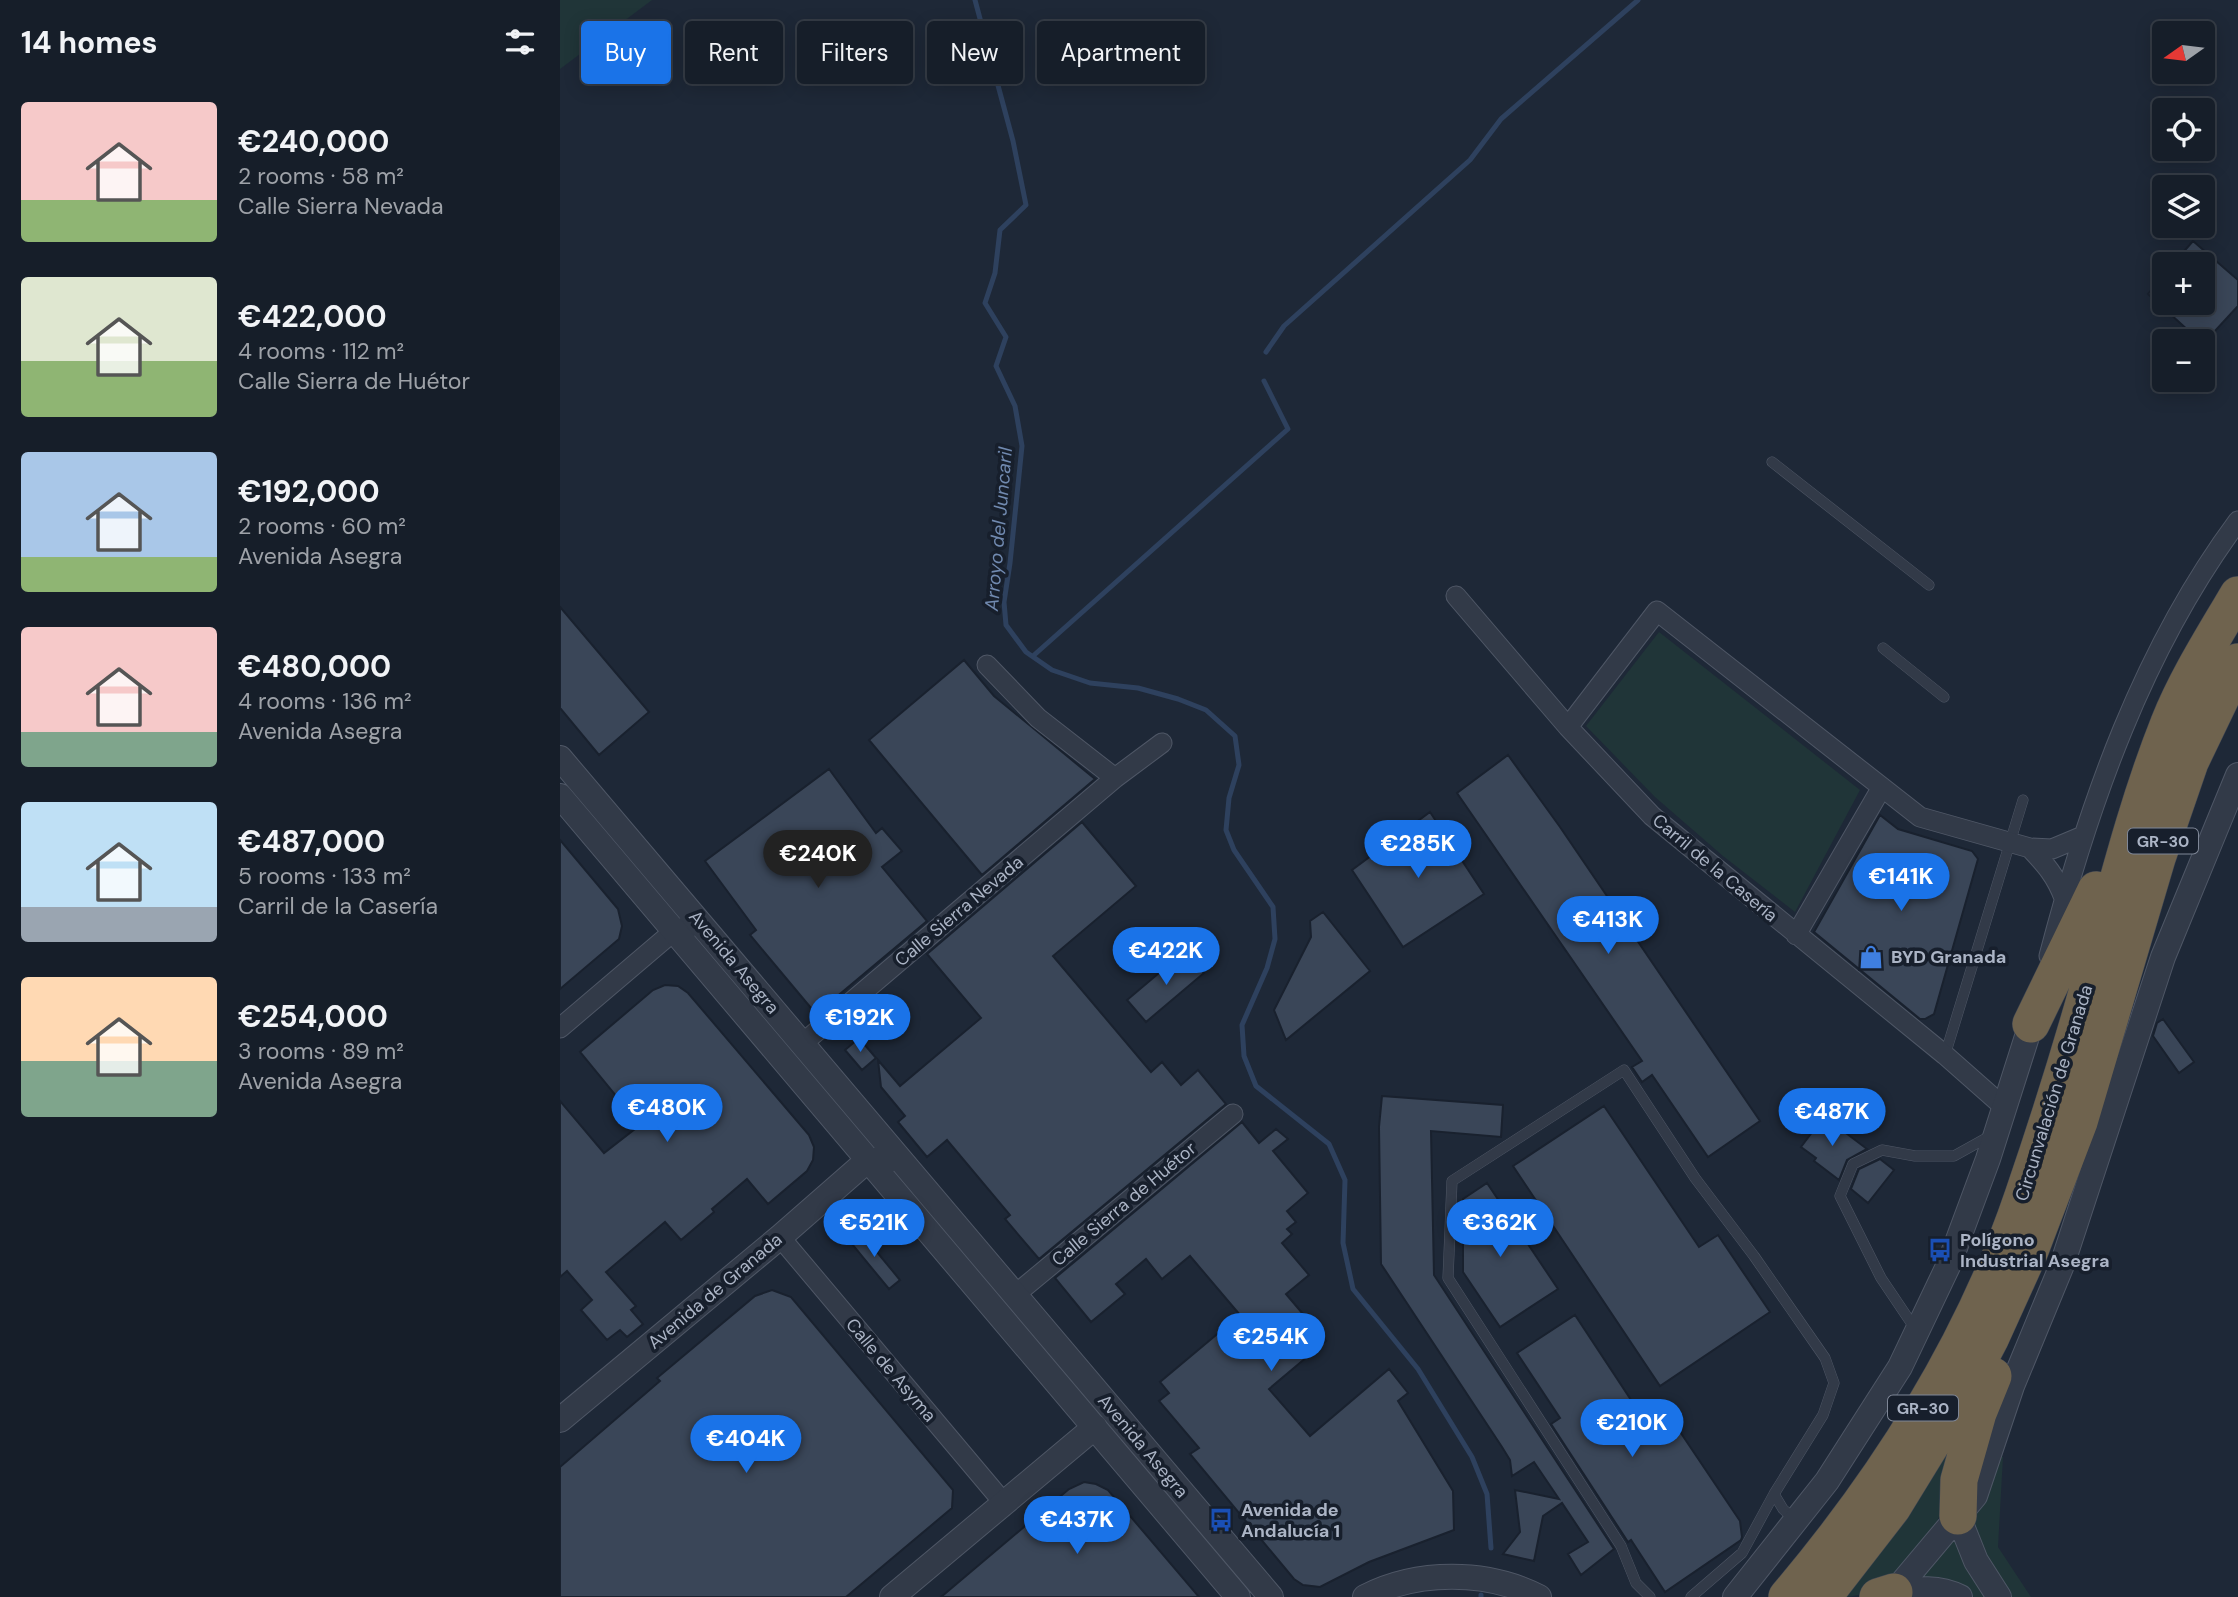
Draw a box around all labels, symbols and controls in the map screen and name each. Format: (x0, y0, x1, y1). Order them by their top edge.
chip: Buy (581, 21, 671, 84)
chip: Rent (685, 21, 783, 84)
chip: Filters (797, 21, 913, 84)
chip: New (927, 21, 1023, 84)
chip: Apartment (1037, 21, 1205, 84)
north arrow (2152, 21, 2216, 84)
map controls (2152, 21, 2215, 392)
text: 14 homes (21, 23, 158, 62)
icon: filters (501, 23, 539, 61)
button: locate (2152, 98, 2215, 161)
text: €240,000 (238, 122, 389, 161)
icon: home (77, 130, 161, 214)
text: 2 rooms · 58 m² (238, 161, 404, 191)
button: layers (2152, 175, 2215, 238)
text: Calle Sierra Nevada (238, 191, 444, 221)
button: + (2152, 252, 2215, 315)
text: €422,000 (238, 297, 387, 336)
icon: home (77, 305, 161, 389)
button: − (2152, 329, 2215, 392)
text: 4 rooms · 112 m² (238, 336, 404, 366)
text: Calle Sierra de Huétor (238, 366, 470, 396)
water label: Arroyo del Juncaril (979, 445, 1018, 613)
text: €192,000 (238, 472, 380, 511)
icon: home (77, 480, 161, 564)
text: 2 rooms · 60 m² (238, 511, 406, 541)
text: Avenida Asegra (238, 541, 402, 571)
text: €480,000 (238, 647, 391, 686)
icon: home (77, 655, 161, 739)
text: 4 rooms · 136 m² (238, 686, 412, 716)
text: Avenida Asegra (238, 716, 402, 746)
street label: Carril de la Casería (1647, 809, 1783, 927)
pin: €285K (1369, 820, 1467, 880)
text: €487,000 (238, 822, 385, 861)
text: €285K (1380, 828, 1456, 858)
road number: GR-30 (2128, 828, 2198, 854)
icon: home (77, 830, 161, 914)
pin: €240K (769, 830, 867, 890)
text: €240K (779, 838, 857, 868)
street label: Calle Sierra Nevada (890, 850, 1028, 972)
pin: €141K (1852, 853, 1950, 913)
text: 5 rooms · 133 m² (238, 861, 411, 891)
text: €141K (1869, 861, 1933, 891)
text: Carril de la Casería (238, 891, 438, 921)
pin: €413K (1559, 897, 1657, 956)
text: €413K (1573, 904, 1643, 934)
street label: Avenida Asegra (684, 905, 784, 1019)
pin: €422K (1117, 928, 1215, 987)
text: €422K (1129, 935, 1203, 965)
shop icon: BYD Granada (1857, 943, 1885, 971)
place label: BYD Granada (1891, 945, 2006, 969)
street label: Circunvalación de Granada (2010, 982, 2098, 1204)
pin: €192K (811, 995, 909, 1054)
text: €254,000 (238, 997, 388, 1036)
text: €192K (825, 1002, 895, 1032)
icon: home (77, 1005, 161, 1089)
text: 3 rooms · 89 m² (238, 1036, 404, 1066)
text: Avenida Asegra (238, 1066, 402, 1096)
pin: €480K (618, 1084, 716, 1144)
pin: €487K (1783, 1088, 1881, 1148)
text: €480K (628, 1092, 706, 1122)
text: €487K (1795, 1096, 1869, 1126)
street label: Calle Sierra de Huétor (1047, 1136, 1202, 1272)
pin: €521K (825, 1200, 923, 1259)
pin: €362K (1451, 1200, 1549, 1259)
text: €521K (840, 1207, 908, 1237)
text: €362K (1463, 1207, 1537, 1237)
street label: Avenida de Granada (643, 1228, 787, 1354)
place label: Polígono Industrial Asegra (1960, 1228, 2109, 1273)
bus stop icon: Polígono Industrial Asegra (1926, 1236, 1954, 1264)
street label: Calle de Asyma (841, 1313, 941, 1427)
pin: €254K (1222, 1314, 1320, 1373)
text: €254K (1233, 1321, 1309, 1351)
street label: Avenida Asegra (1093, 1389, 1193, 1503)
road number: GR-30 (1888, 1396, 1958, 1420)
pin: €210K (1583, 1400, 1681, 1459)
text: €210K (1596, 1407, 1668, 1437)
pin: €404K (697, 1416, 795, 1475)
text: €404K (706, 1423, 786, 1453)
pin: €437K (1028, 1496, 1126, 1556)
place label: Avenida de Andalucía 1 (1241, 1498, 1340, 1543)
text: €437K (1040, 1504, 1114, 1534)
bus stop icon: Avenida de Andalucía 1 (1207, 1506, 1235, 1534)

